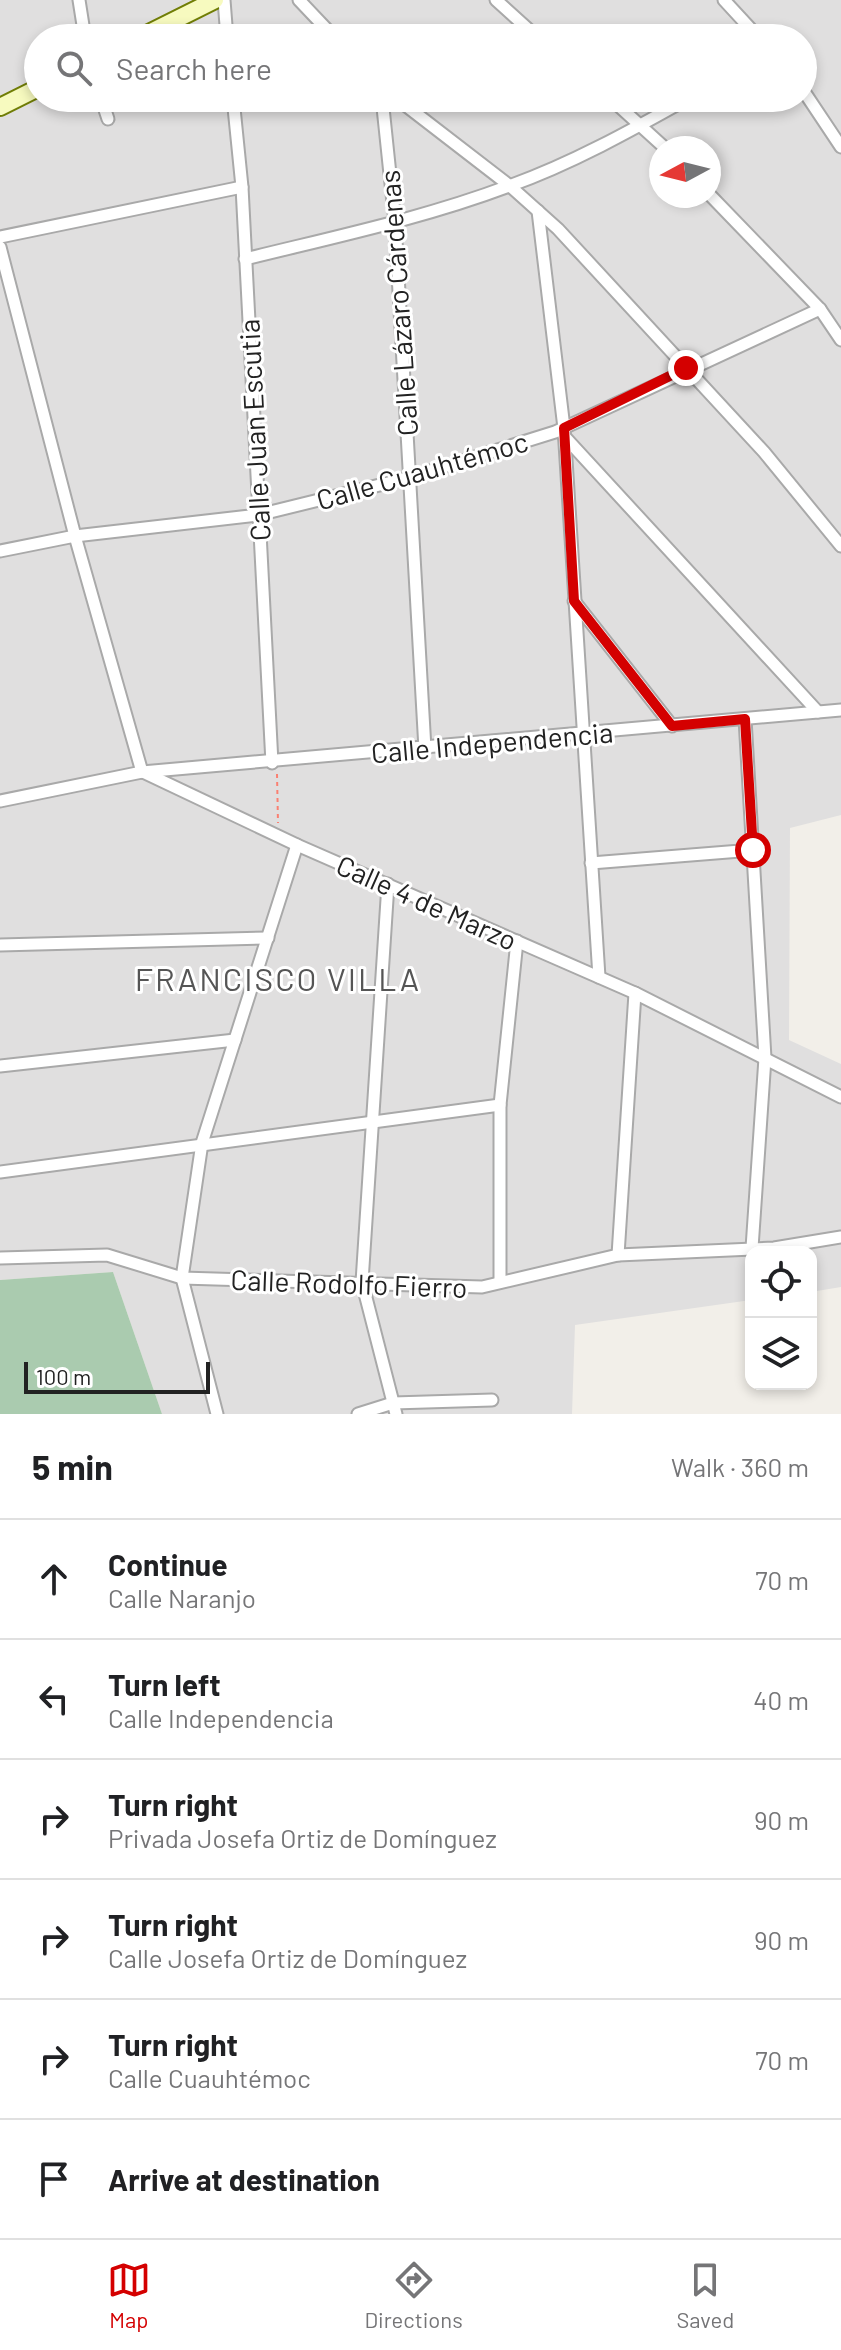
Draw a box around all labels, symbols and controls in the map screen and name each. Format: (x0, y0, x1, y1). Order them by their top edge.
search box (24, 24, 817, 112)
icon: search (52, 46, 96, 90)
text: Search here (116, 50, 272, 86)
north arrow (649, 136, 721, 208)
street label: Calle Lázaro Cárdenas (372, 169, 424, 437)
street label: Calle Juan Escutia (231, 318, 277, 542)
route end (668, 350, 704, 386)
street label: Calle Cuauhtémoc (312, 424, 532, 516)
street label: Calle Independencia (369, 714, 615, 770)
route start (735, 832, 771, 868)
street label: Calle 4 de Marzo (332, 847, 522, 957)
district label: FRANCISCO VILLA (135, 959, 421, 997)
map controls (745, 1246, 817, 1390)
button: locate (745, 1246, 817, 1318)
street label: Calle Rodolfo Fierro (230, 1262, 468, 1304)
button: layers (745, 1318, 817, 1390)
scale bar (24, 1358, 210, 1394)
text: 100 m (36, 1363, 91, 1389)
text: 5 min (32, 1446, 113, 1487)
text: Walk · 360 m (671, 1451, 809, 1482)
text: Continue (108, 1546, 228, 1582)
icon: ahead (32, 1557, 76, 1601)
text: 70 m (755, 1564, 809, 1595)
text: Calle Naranjo (108, 1582, 256, 1613)
text: Turn left (108, 1666, 221, 1702)
icon: left (32, 1677, 76, 1721)
text: 40 m (753, 1684, 809, 1715)
text: Calle Independencia (108, 1702, 334, 1733)
text: Turn right (108, 1786, 238, 1822)
icon: right (32, 1797, 76, 1841)
text: 90 m (754, 1804, 809, 1835)
text: Privada Josefa Ortiz de Domínguez (108, 1822, 497, 1853)
text: Turn right (108, 1906, 238, 1942)
icon: right (32, 1917, 76, 1961)
text: 90 m (754, 1924, 809, 1955)
text: Calle Josefa Ortiz de Domínguez (108, 1942, 467, 1973)
text: Turn right (108, 2026, 238, 2062)
icon: right (32, 2037, 76, 2081)
text: 70 m (755, 2044, 809, 2075)
text: Calle Cuauhtémoc (108, 2062, 311, 2093)
icon: arrive (32, 2157, 76, 2201)
text: Arrive at destination (108, 2161, 380, 2197)
tab: Map (107, 2258, 151, 2332)
tab: Directions (364, 2258, 463, 2332)
tab: Saved (676, 2258, 734, 2332)

